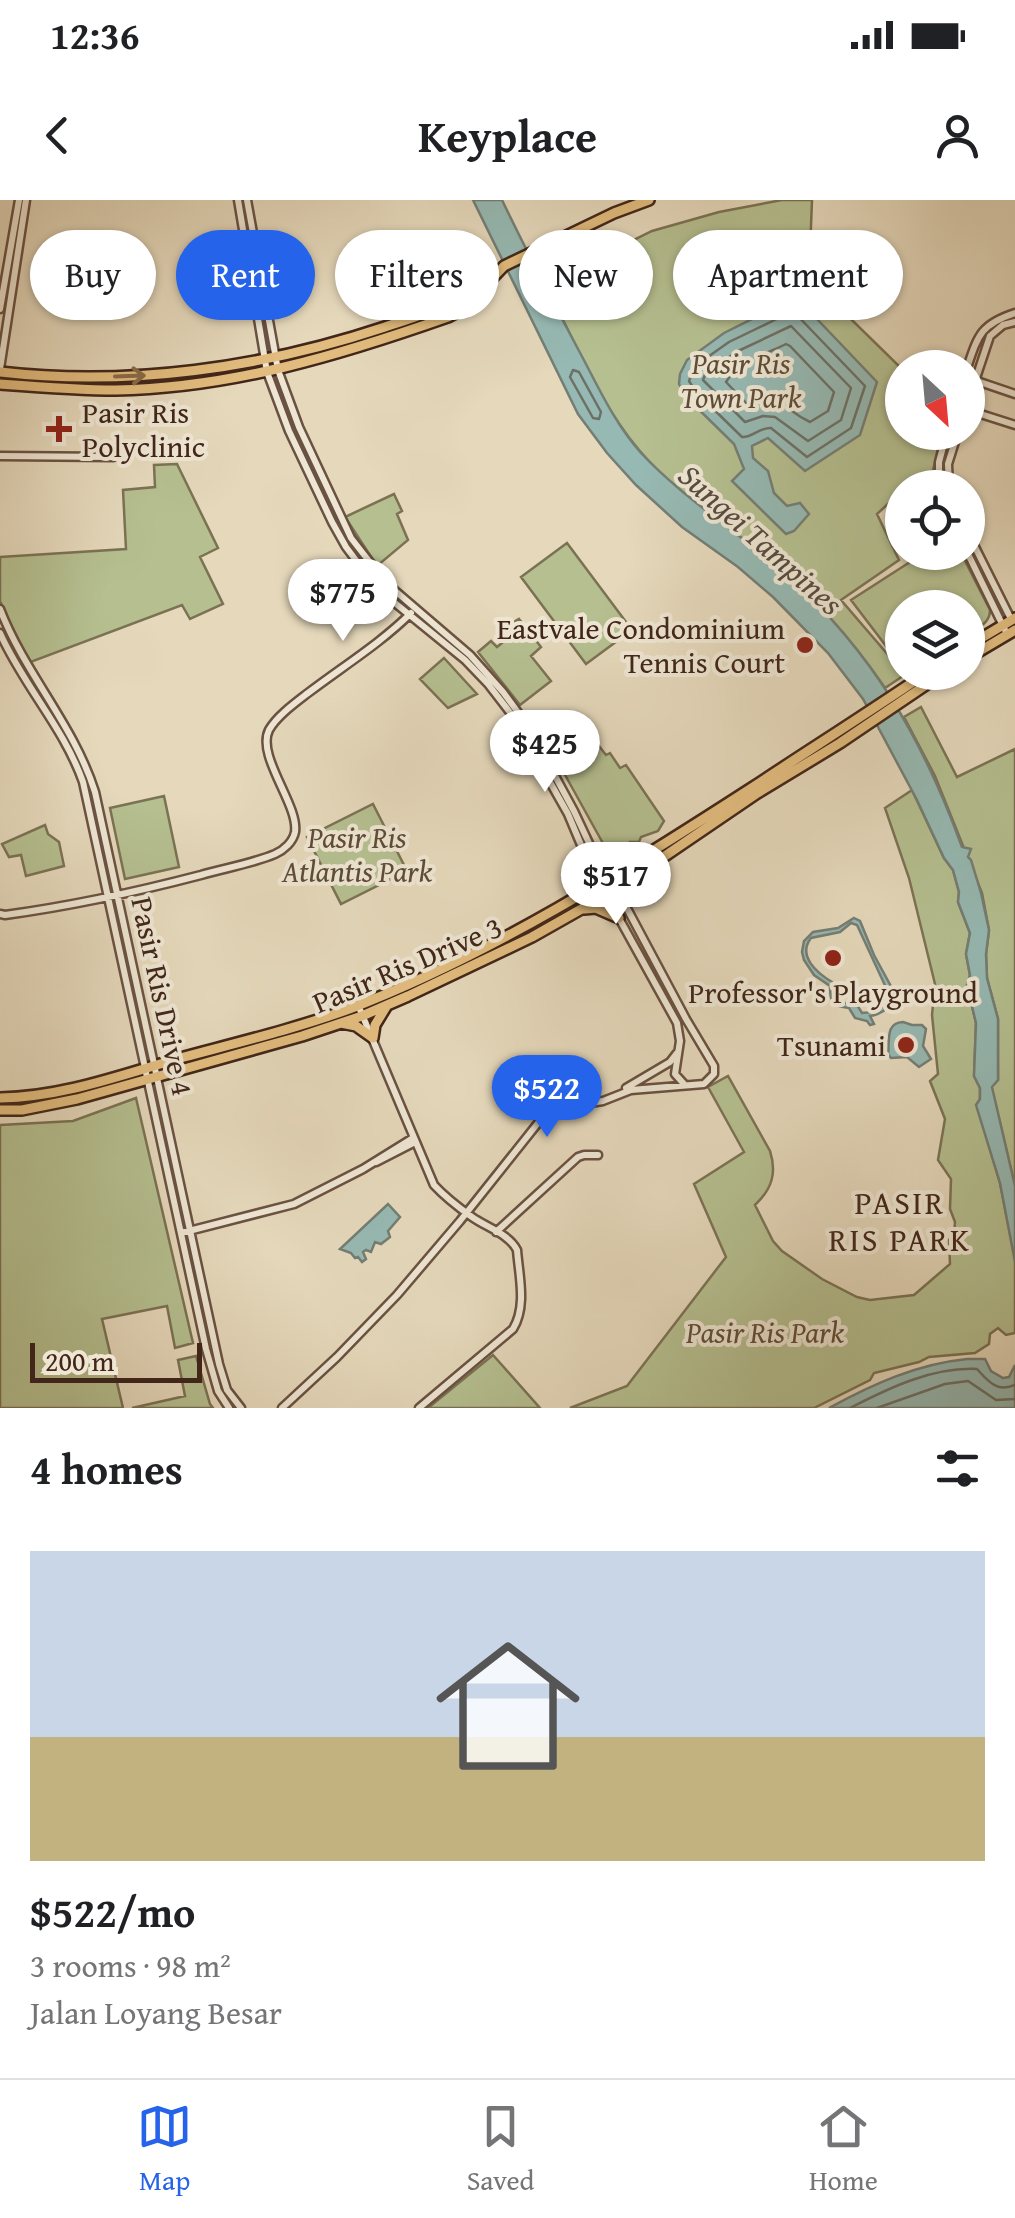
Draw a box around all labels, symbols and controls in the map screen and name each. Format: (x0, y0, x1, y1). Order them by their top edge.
text: 12:36 (50, 7, 140, 63)
text: Keyplace (418, 103, 597, 168)
icon: back (30, 108, 85, 163)
icon: person (930, 108, 985, 163)
chip: Buy (30, 230, 156, 320)
chip: Rent (176, 230, 315, 320)
chip: Filters (335, 230, 499, 320)
chip: New (519, 230, 653, 320)
chip: Apartment (673, 230, 903, 320)
park label: Pasir Ris Town Park (680, 341, 802, 419)
north arrow (885, 350, 985, 450)
map controls (885, 350, 985, 690)
one-way arrow (113, 366, 145, 385)
place label: Pasir Ris Polyclinic (82, 390, 205, 468)
marker: Pasir Ris Polyclinic (46, 416, 72, 442)
water label: Sungei Tampines (668, 452, 854, 626)
button: locate (885, 470, 985, 570)
pin: $775 (284, 559, 402, 644)
text: $775 (310, 568, 376, 615)
button: layers (885, 590, 985, 690)
place label: Eastvale Condominium Tennis Court (497, 606, 785, 684)
marker: Eastvale Condominium Tennis Court (794, 634, 816, 656)
pin: $425 (486, 710, 604, 795)
text: $425 (512, 719, 578, 766)
park label: Pasir Ris Atlantis Park (281, 815, 432, 893)
pin: $517 (557, 842, 675, 927)
text: $517 (583, 851, 649, 898)
street label: Pasir Ris Drive 4 (120, 893, 206, 1099)
street label: Pasir Ris Drive 3 (305, 904, 509, 1024)
marker: Professor's Playground (822, 947, 844, 969)
place label: Professor's Playground (688, 970, 978, 1014)
place label: Tsunami (777, 1023, 886, 1067)
marker: Tsunami (895, 1034, 917, 1056)
pin: $522 (488, 1055, 606, 1140)
text: $522 (514, 1064, 580, 1111)
district label: PASIR RIS PARK (828, 1179, 972, 1263)
park label: Pasir Ris Park (685, 1310, 844, 1354)
scale bar (30, 1338, 202, 1382)
text: 200 m (45, 1340, 114, 1381)
text: 4 homes (30, 1438, 183, 1499)
icon: filters (930, 1441, 985, 1496)
icon: home (418, 1616, 598, 1796)
text: $522/mo (30, 1881, 195, 1942)
text: 3 rooms · 98 m² (30, 1942, 231, 1989)
text: Jalan Loyang Besar (30, 1989, 282, 2036)
tab: Map (137, 2099, 192, 2200)
tab: Saved (467, 2099, 534, 2200)
tab: Home (809, 2099, 878, 2200)

